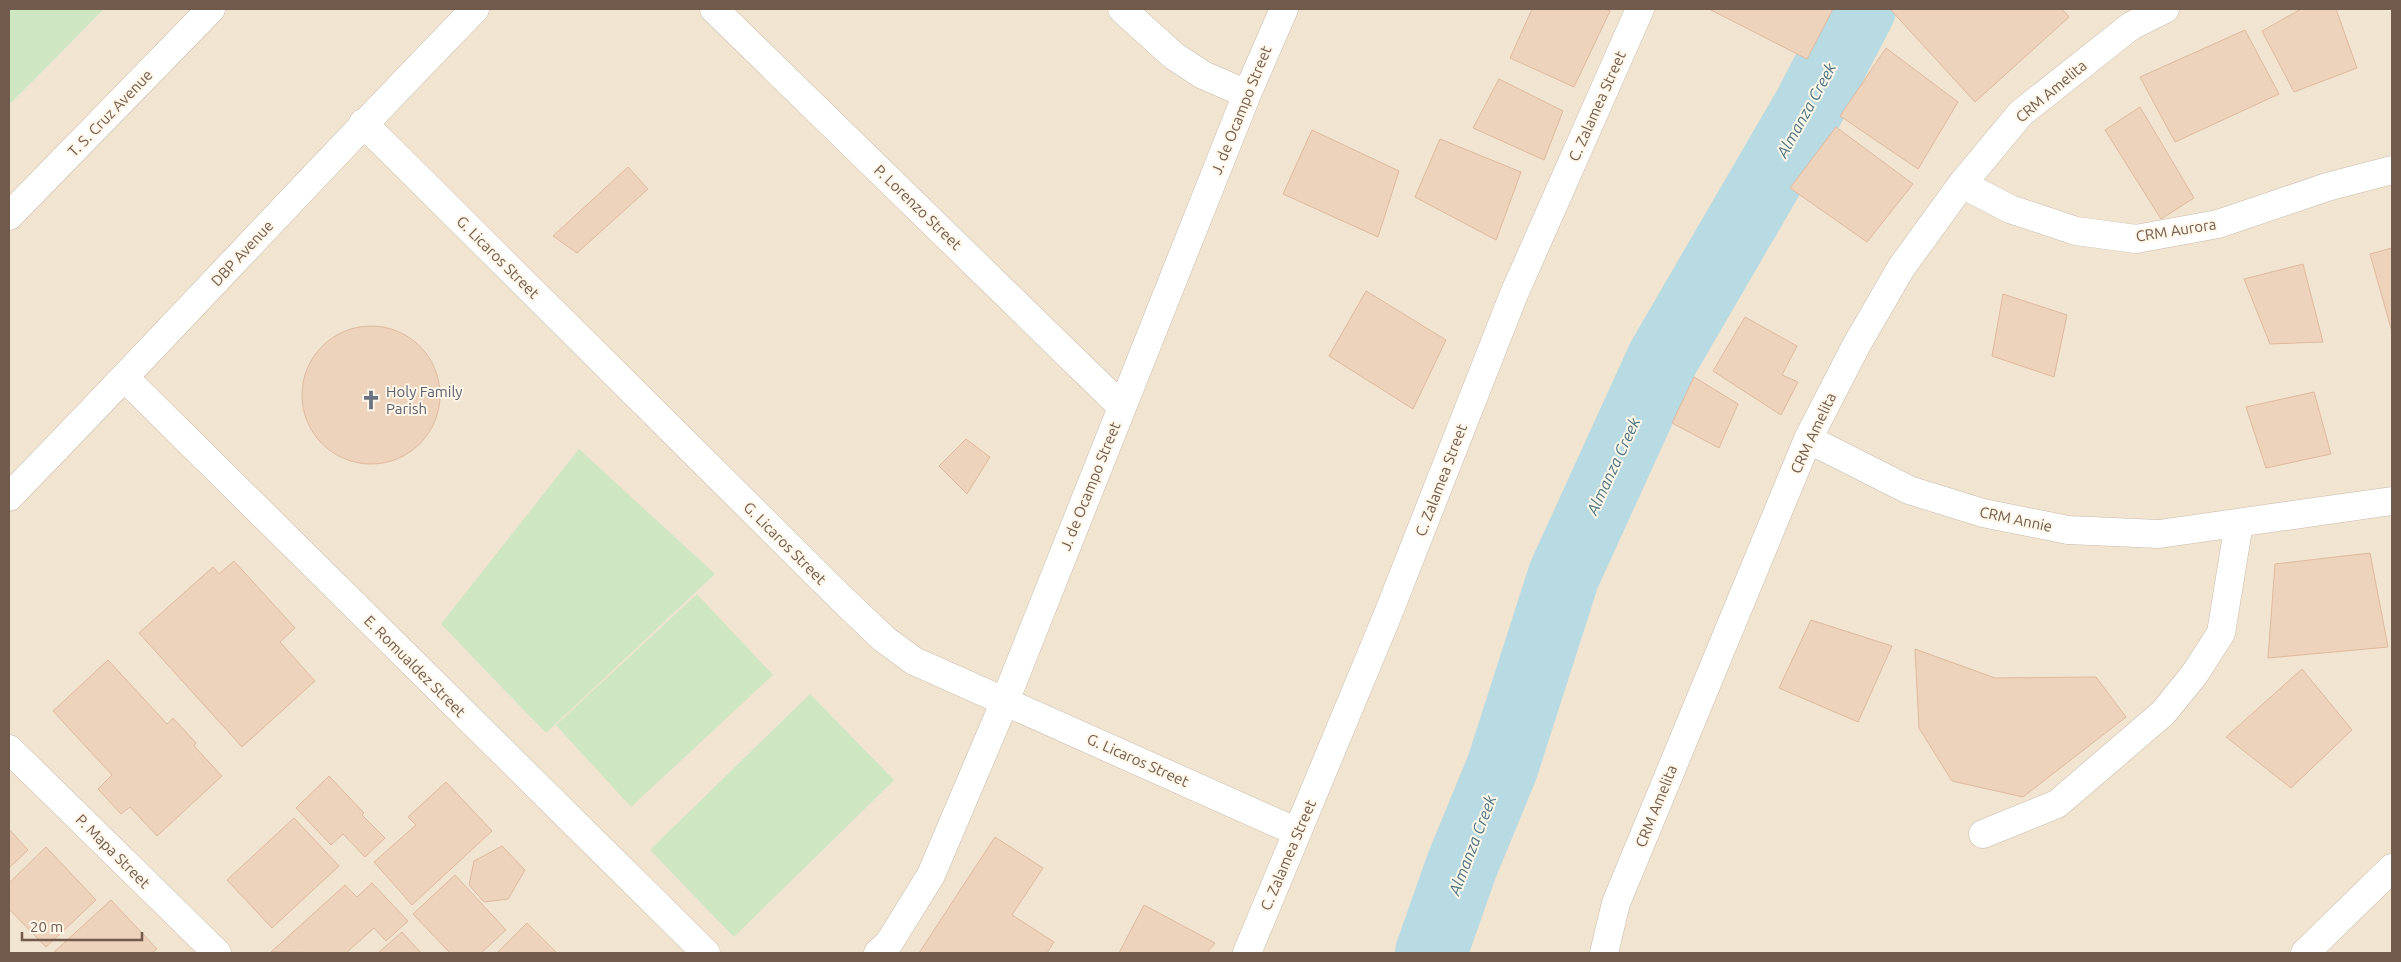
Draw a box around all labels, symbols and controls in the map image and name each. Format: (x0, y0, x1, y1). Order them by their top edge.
street label: J. de Ocampo Street (1207, 43, 1275, 177)
street label: C. Zalamea Street (1565, 48, 1629, 164)
street label: CRM Amelita (2012, 56, 2090, 126)
water label: Almanza Creek (1772, 59, 1840, 161)
street label: T. S. Cruz Avenue (64, 66, 156, 160)
street label: P. Lorenzo Street (871, 161, 965, 253)
street label: G. Licaros Street (453, 212, 543, 302)
street label: CRM Aurora (2135, 215, 2217, 245)
street label: DBP Avenue (207, 217, 277, 289)
place label: Holy Family Parish (386, 383, 463, 417)
church icon: Holy Family Parish (360, 389, 382, 411)
street label: CRM Amelita (1787, 390, 1839, 476)
water label: Almanza Creek (1582, 414, 1644, 519)
street label: J. de Ocampo Street (1056, 419, 1124, 553)
street label: C. Zalamea Street (1412, 421, 1470, 538)
street label: G. Licaros Street (740, 498, 830, 588)
street label: CRM Annie (1978, 503, 2054, 535)
street label: E. Romualdez Street (361, 612, 469, 720)
street label: G. Licaros Street (1085, 730, 1192, 790)
street label: CRM Amelita (1632, 762, 1680, 850)
water label: Almanza Creek (1444, 792, 1500, 898)
street label: C. Zalamea Street (1257, 797, 1319, 913)
street label: P. Mapa Street (73, 811, 154, 892)
scale bar (22, 910, 142, 942)
text: 20 m (30, 918, 63, 935)

